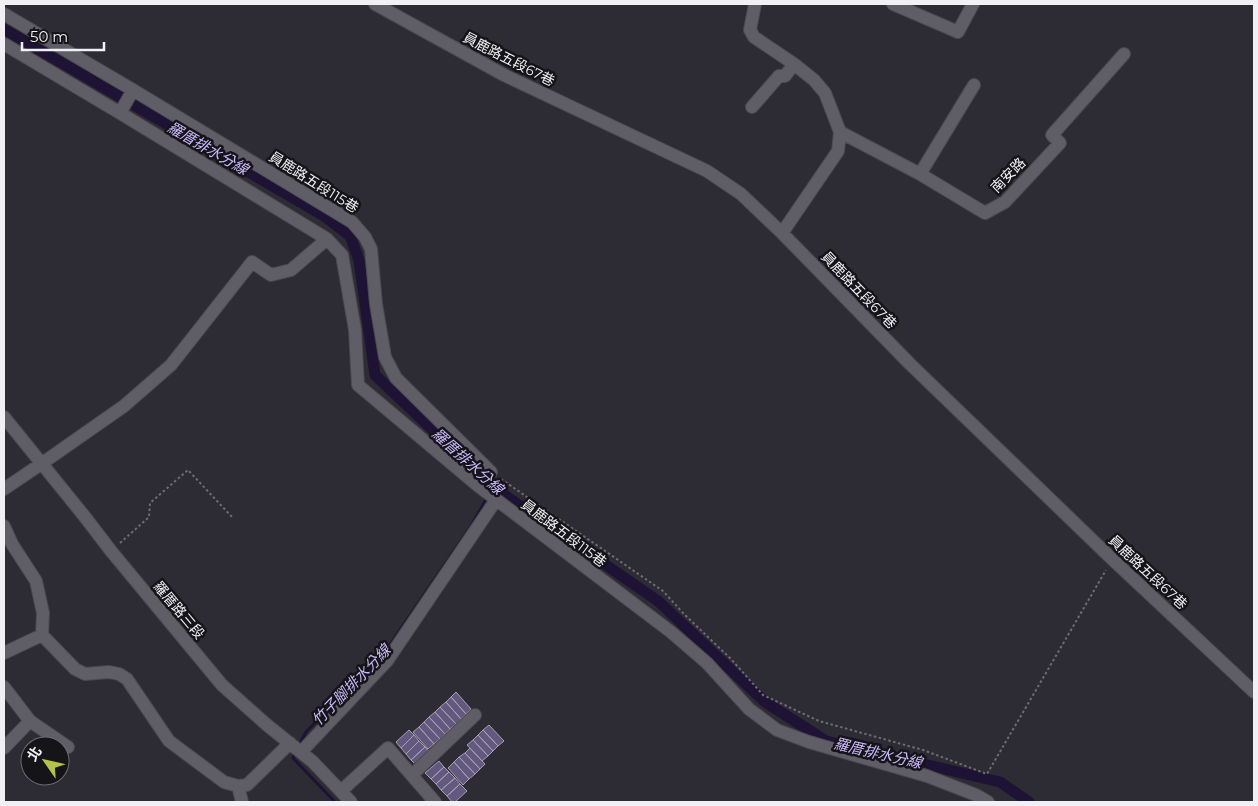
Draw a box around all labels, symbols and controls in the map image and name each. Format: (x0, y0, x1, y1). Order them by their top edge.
scale bar (22, 20, 105, 52)
text: 50 m (30, 27, 68, 46)
street label: 員鹿路五段67巷 (460, 28, 558, 90)
water label: 羅厝排水分線 (164, 117, 253, 180)
street label: 員鹿路五段115巷 (266, 147, 362, 217)
street label: 南安路 (987, 154, 1029, 196)
street label: 員鹿路五段67巷 (818, 248, 900, 332)
water label: 羅厝排水分線 (428, 424, 509, 500)
street label: 員鹿路五段115巷 (518, 495, 610, 571)
street label: 員鹿路五段67巷 (1105, 531, 1191, 613)
street label: 羅厝路三段 (150, 577, 208, 643)
water label: 竹子腳排水分線 (308, 639, 396, 729)
water label: 羅厝排水分線 (832, 734, 926, 773)
north arrow (20, 736, 70, 786)
text: 北 (23, 743, 46, 765)

